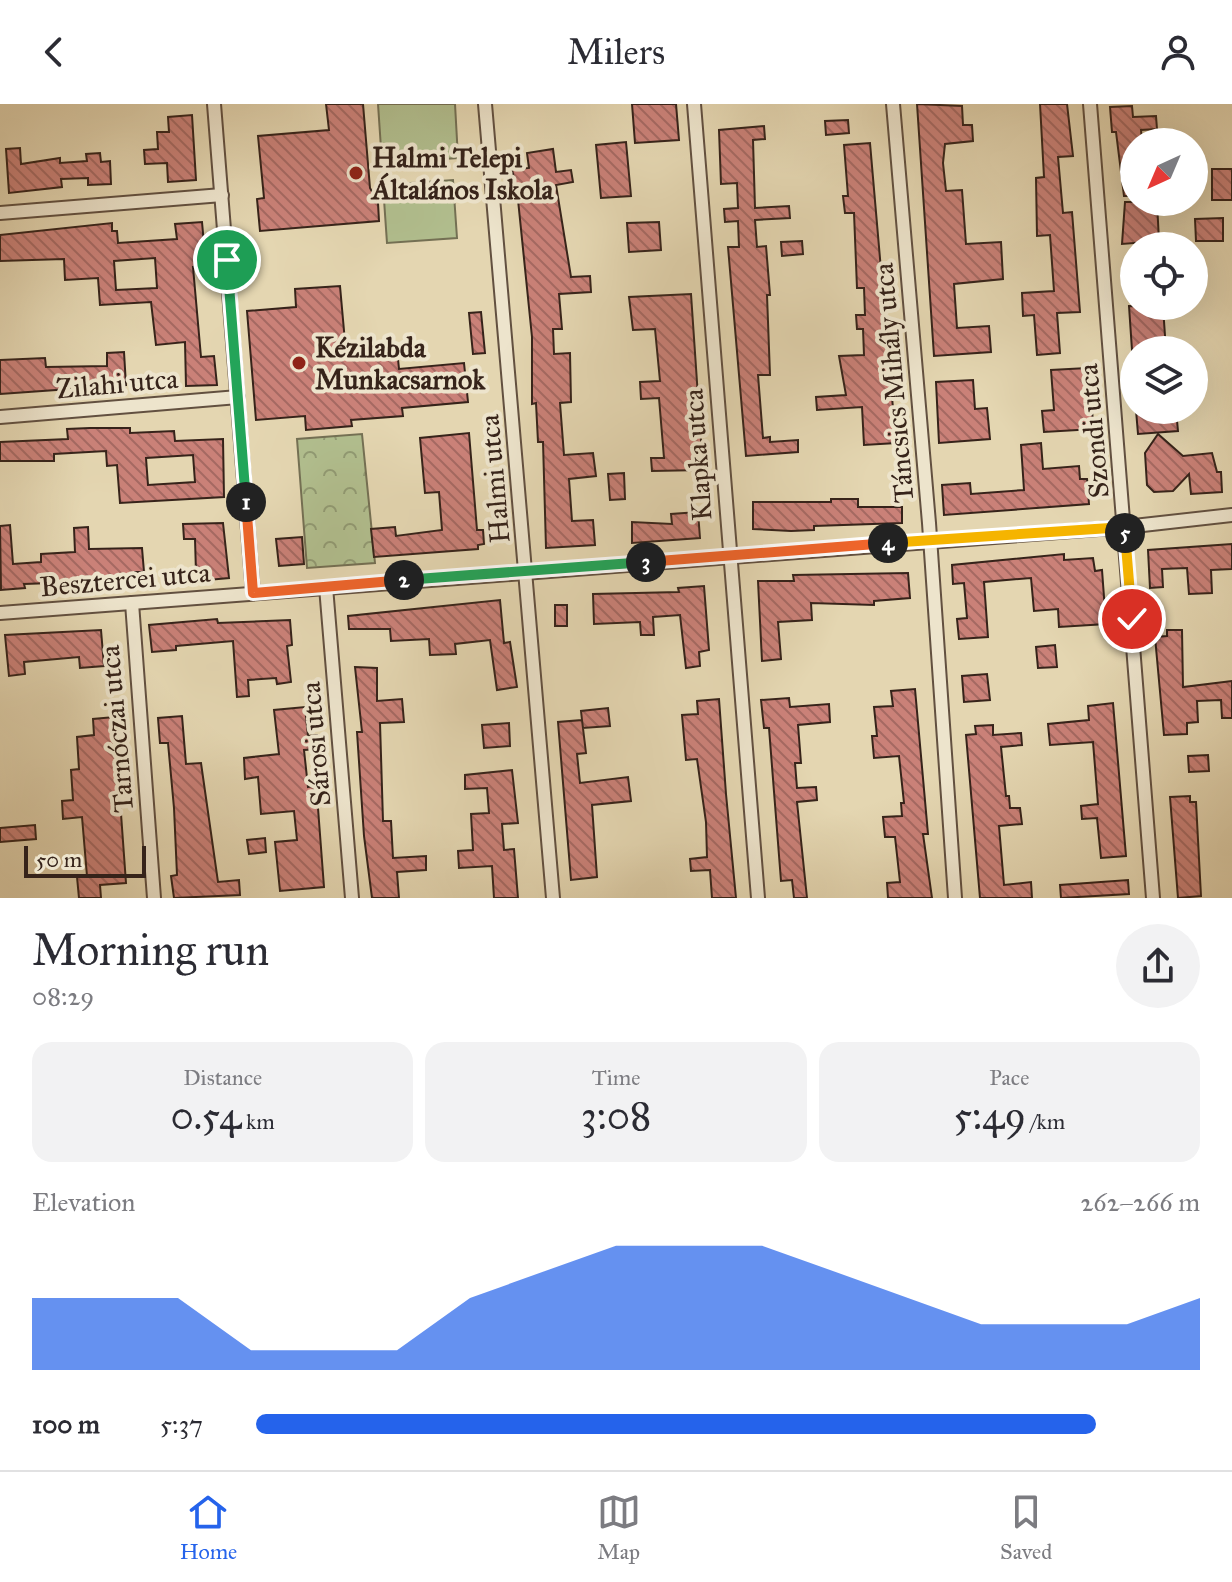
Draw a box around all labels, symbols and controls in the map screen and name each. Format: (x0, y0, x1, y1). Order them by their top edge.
icon: back (32, 30, 76, 74)
text: Milers (567, 30, 665, 74)
icon: person (1156, 30, 1200, 74)
north arrow (1120, 128, 1208, 216)
map controls (1120, 128, 1208, 424)
place label: Halmi Telepi Általános Iskola (370, 140, 555, 207)
marker: Halmi Telepi Általános Iskola (347, 164, 365, 182)
pin (193, 226, 261, 294)
button: locate (1120, 232, 1208, 320)
icon: arrive (205, 238, 249, 282)
street label: Táncsics Mihály utca (866, 261, 921, 504)
place label: Kézilabda Munkacsarnok (315, 330, 486, 397)
button: layers (1120, 336, 1208, 424)
marker: Kézilabda Munkacsarnok (290, 354, 308, 372)
street label: Zilahi utca (55, 361, 180, 406)
street label: Szondi utca (1070, 362, 1117, 500)
street label: Klapka utca (675, 388, 720, 522)
street label: Halmi utca (471, 413, 518, 545)
pin: 1 (226, 482, 266, 522)
text: 1 (242, 488, 250, 515)
pin: 5 (1105, 513, 1145, 553)
text: 5 (1120, 519, 1130, 546)
pin: 4 (868, 523, 908, 563)
text: 4 (882, 529, 894, 556)
pin: 3 (626, 542, 666, 582)
text: 3 (642, 548, 650, 575)
street label: Besztercei utca (38, 555, 212, 604)
pin: 2 (384, 560, 424, 600)
text: 2 (399, 566, 409, 593)
pin (1098, 585, 1166, 653)
icon: check (1110, 597, 1154, 641)
street label: Tarnóczai utca (92, 644, 141, 814)
street label: Sárosi utca (293, 680, 338, 808)
scale bar (24, 842, 146, 878)
text: 50 m (36, 846, 82, 873)
text: Morning run (32, 923, 269, 977)
button: share (1116, 924, 1200, 1008)
text: 08:29 (32, 980, 94, 1012)
text: Distance (183, 1064, 262, 1091)
text: Time (592, 1064, 640, 1091)
text: Pace (989, 1064, 1029, 1091)
text: 0.54 (171, 1091, 241, 1140)
text: 3:08 (581, 1091, 651, 1140)
text: 5:49 (953, 1091, 1026, 1140)
text: km (241, 1108, 275, 1135)
text: /km (1026, 1108, 1065, 1135)
text: Elevation (32, 1186, 135, 1218)
text: 262–266 m (1080, 1186, 1200, 1218)
text: 100 m (32, 1408, 100, 1440)
text: 5:37 (160, 1408, 203, 1440)
tab: Home (180, 1490, 237, 1565)
tab: Map (597, 1490, 641, 1565)
tab: Saved (1000, 1490, 1052, 1565)

